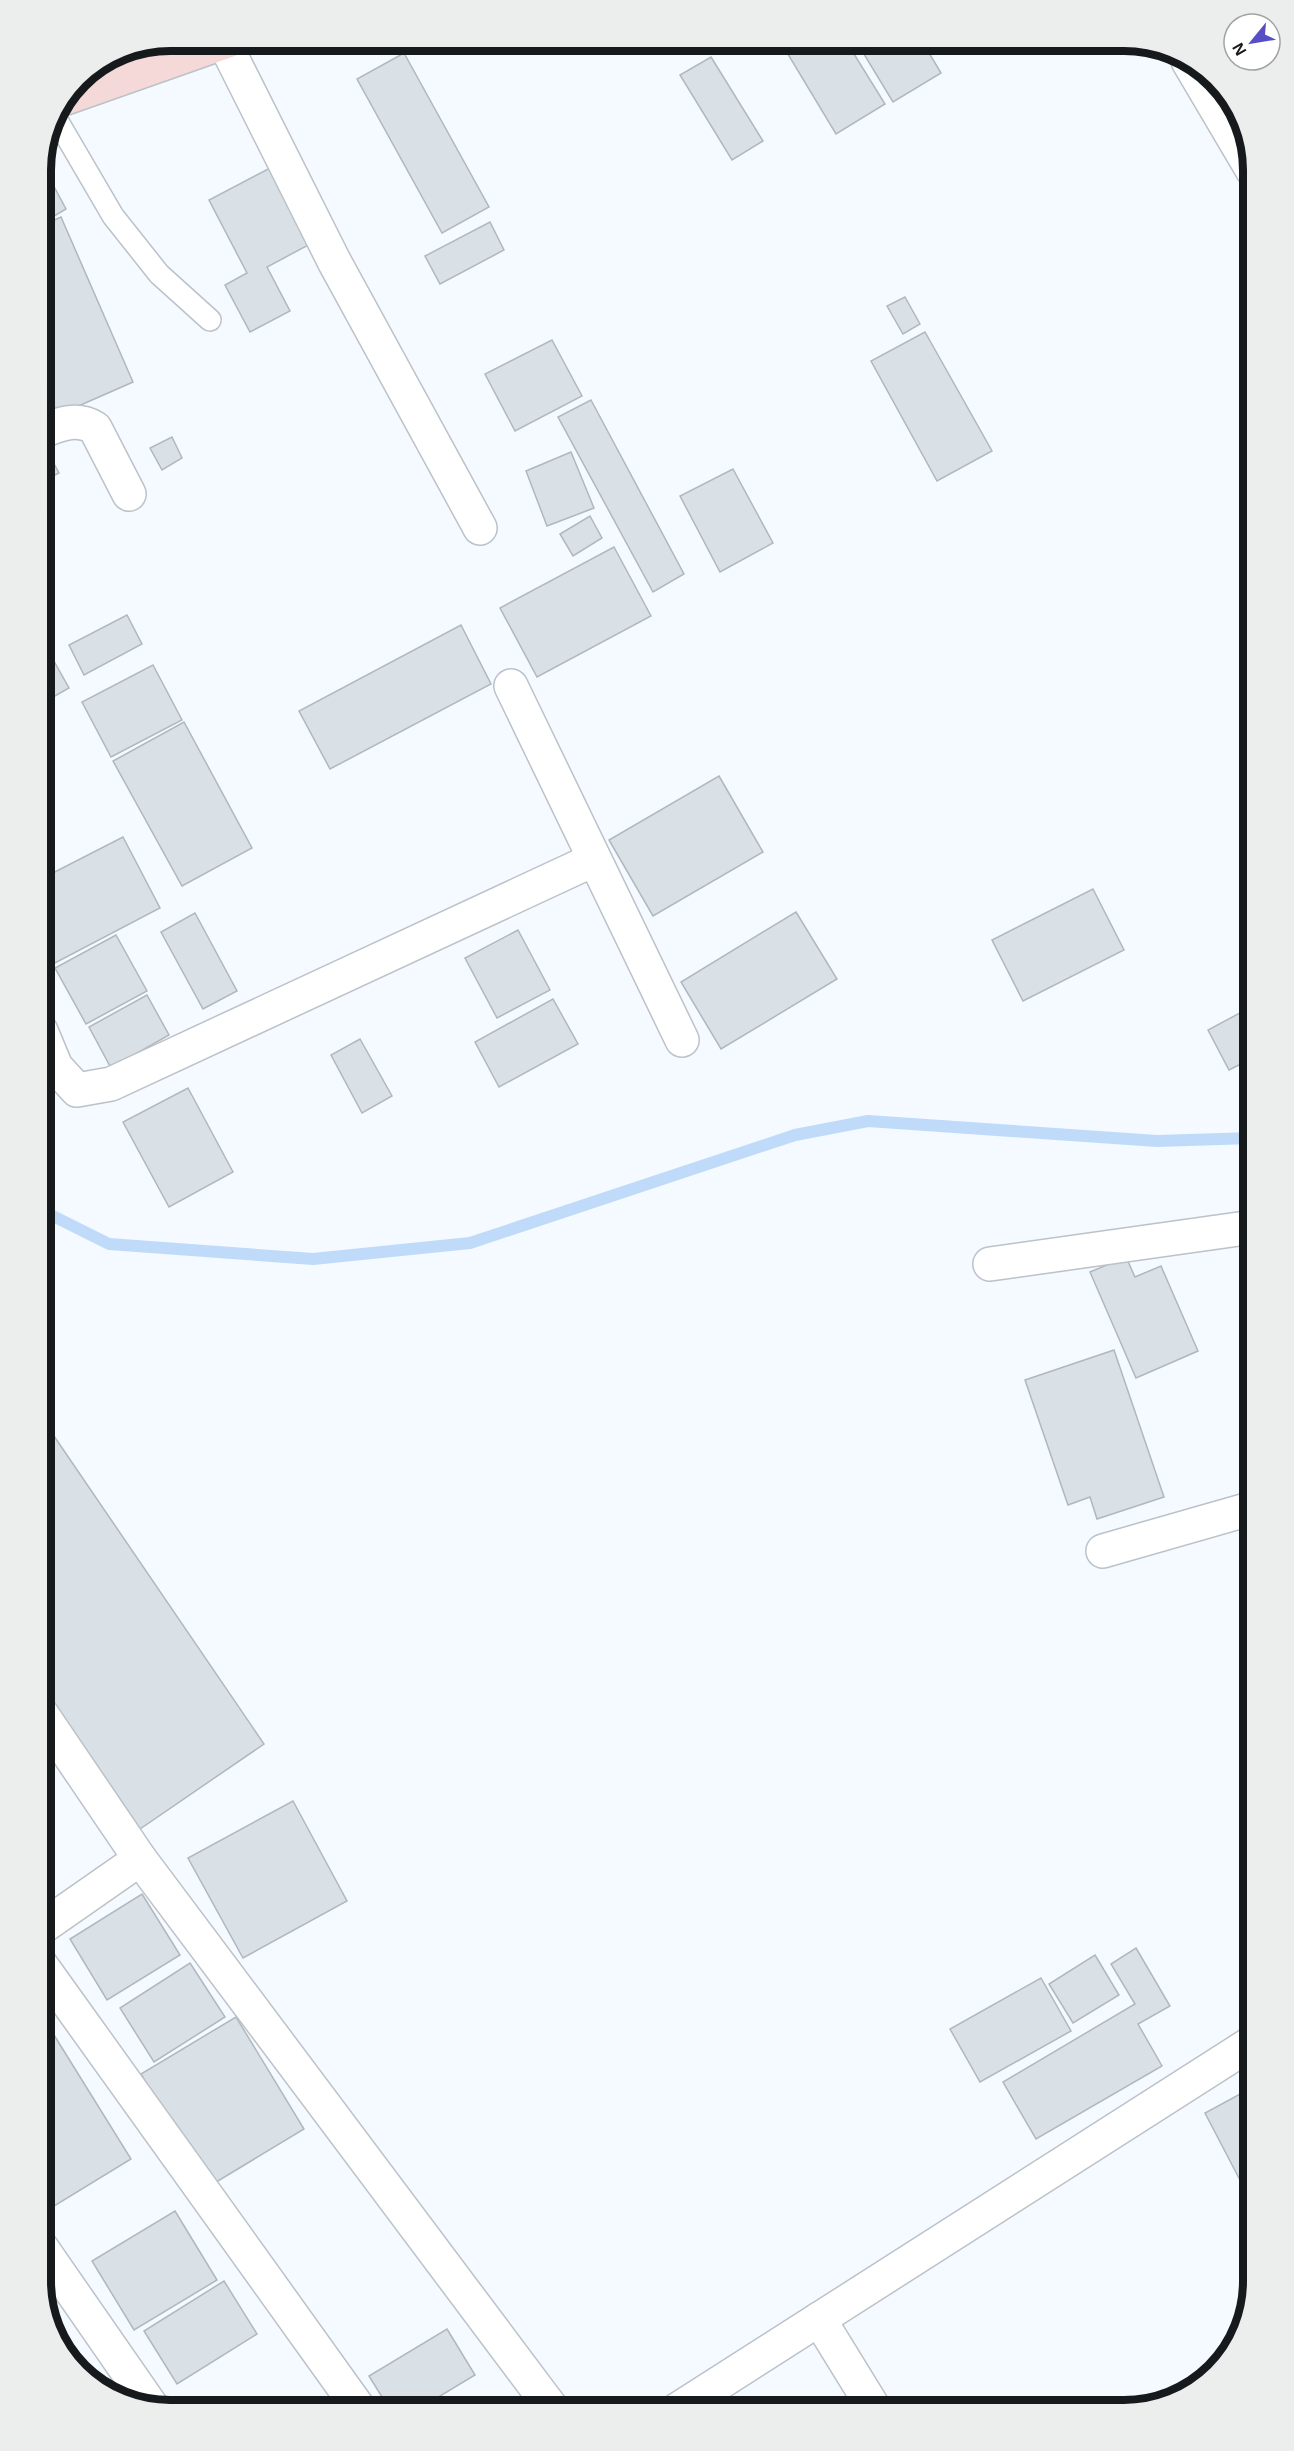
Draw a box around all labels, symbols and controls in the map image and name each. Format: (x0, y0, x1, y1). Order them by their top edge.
north arrow (1222, 12, 1282, 72)
text: N (1229, 40, 1250, 59)

